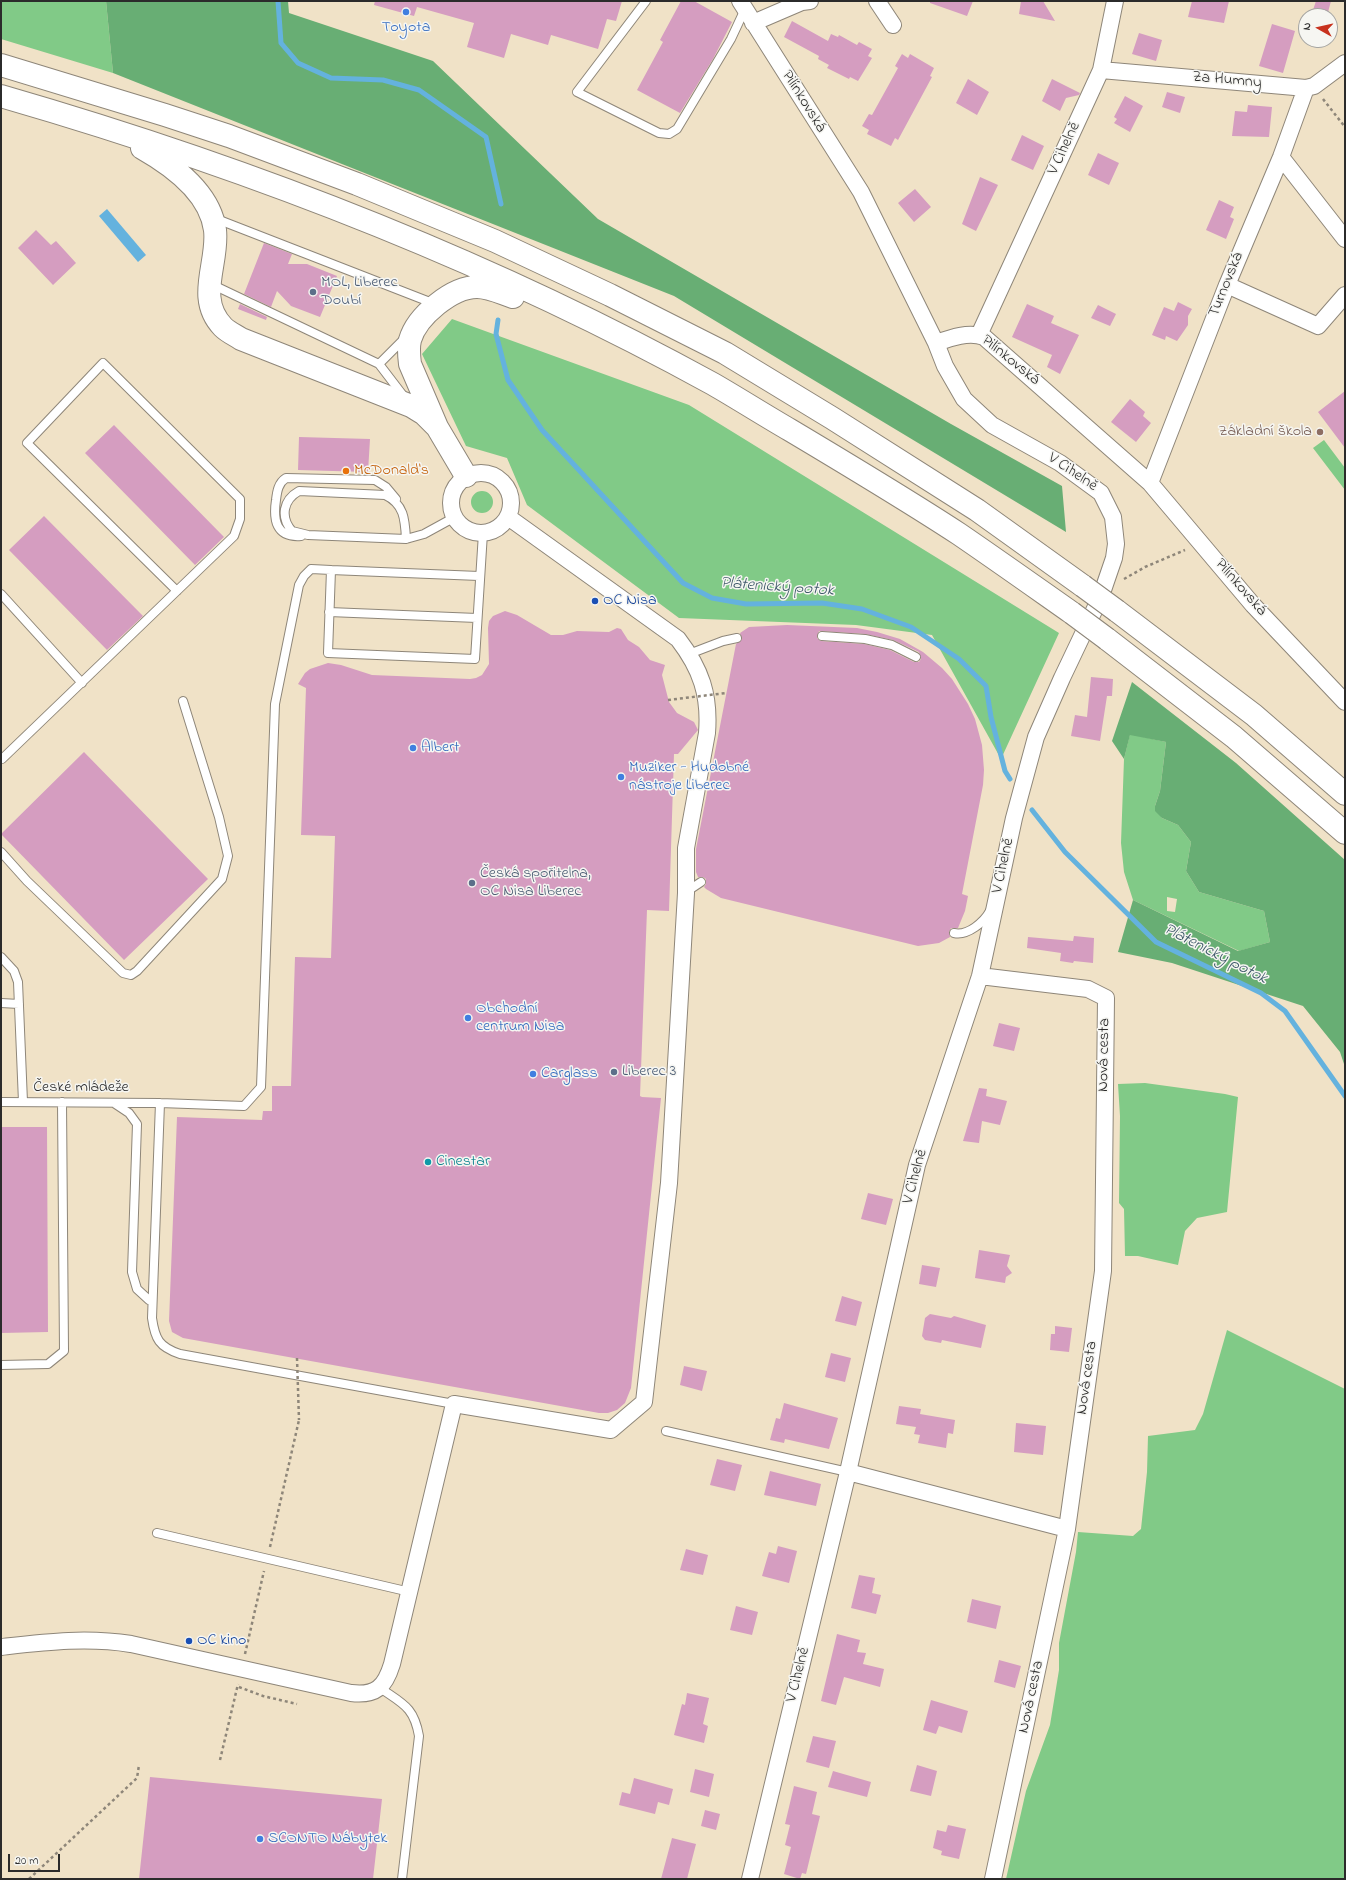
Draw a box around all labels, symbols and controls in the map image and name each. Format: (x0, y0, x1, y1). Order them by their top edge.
marker: Toyota (401, 7, 411, 17)
north arrow (1298, 8, 1338, 48)
place label: Toyota (382, 18, 430, 38)
text: N (1299, 22, 1316, 31)
street label: Pilínkovská (776, 67, 830, 137)
street label: Za Humny (1192, 68, 1262, 94)
street label: V Cihelně (1045, 120, 1085, 178)
street label: Turnovská (1205, 250, 1249, 320)
place label: MOL, Liberec Doubí (321, 273, 398, 311)
marker: MOL, Liberec Doubí (308, 287, 318, 297)
street label: Pilínkovská (977, 332, 1043, 390)
place label: Základní škola (1218, 422, 1312, 442)
marker: Základní škola (1315, 427, 1325, 437)
street label: V Cihelně (1044, 449, 1100, 497)
place label: McDonald's (354, 461, 429, 481)
marker: McDonald's (341, 466, 351, 476)
street label: Pilínkovská (1210, 556, 1270, 620)
water label: Plátenický potok (720, 574, 834, 602)
place label: OC Nisa (603, 591, 657, 611)
marker: OC Nisa (590, 596, 600, 606)
place label: Albert (421, 738, 459, 758)
marker: Albert (408, 743, 418, 753)
place label: Muziker - Hudobné nástroje Liberec (629, 758, 749, 796)
marker: Muziker - Hudobné nástroje Liberec (616, 772, 626, 782)
street label: V Cihelně (989, 837, 1019, 895)
place label: Česká spořitelna, OC Nisa Liberec (480, 864, 591, 902)
marker: Česká spořitelna, OC Nisa Liberec (467, 878, 477, 888)
water label: Plátenický potok (1160, 920, 1270, 990)
place label: Obchodní centrum Nisa (476, 999, 564, 1037)
marker: Obchodní centrum Nisa (463, 1013, 473, 1023)
street label: Nová cesta (1095, 1018, 1115, 1092)
place label: Liberec 3 (622, 1062, 676, 1082)
place label: Carglass (541, 1064, 598, 1084)
marker: Liberec 3 (609, 1067, 619, 1077)
marker: Carglass (528, 1069, 538, 1079)
street label: České mládeže (33, 1078, 129, 1098)
street label: V Cihelně (900, 1148, 932, 1206)
place label: Cinestar (436, 1152, 490, 1172)
marker: Cinestar (423, 1157, 433, 1167)
street label: Nová cesta (1073, 1340, 1103, 1416)
place label: OC kino (197, 1631, 246, 1651)
marker: OC kino (184, 1636, 194, 1646)
street label: V Cihelně (783, 1646, 815, 1704)
street label: Nová cesta (1015, 1659, 1049, 1735)
place label: SCONTO Nábytek (268, 1829, 387, 1849)
marker: SCONTO Nábytek (255, 1834, 265, 1844)
scale bar (10, 1846, 62, 1872)
text: 20 m (15, 1852, 38, 1870)

